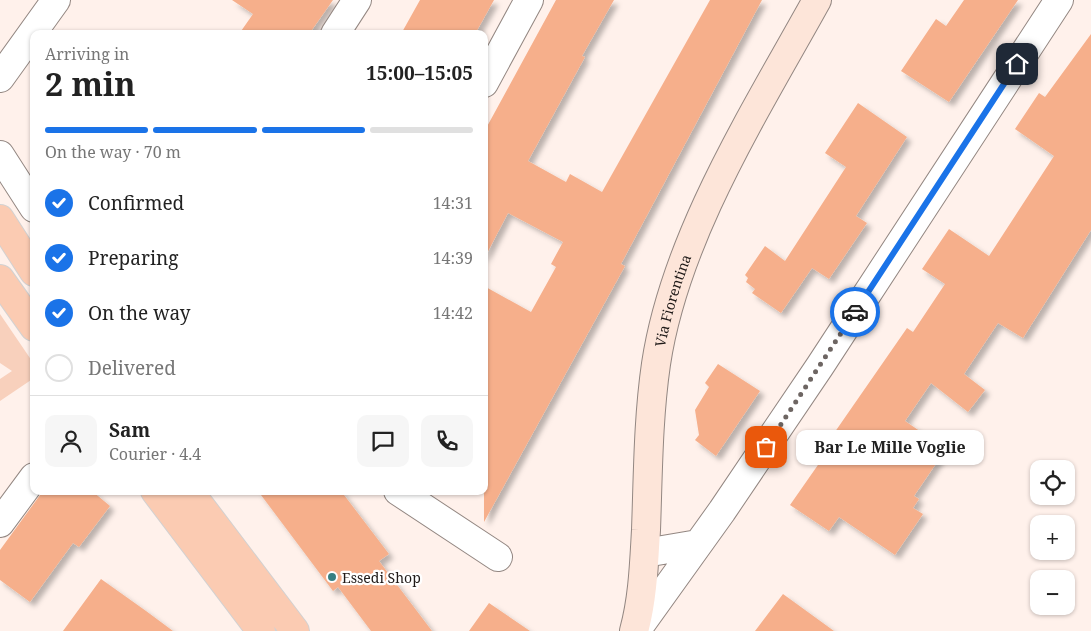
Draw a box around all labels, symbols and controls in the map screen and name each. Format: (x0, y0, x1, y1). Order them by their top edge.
text: Arriving in (45, 43, 129, 65)
pin (996, 43, 1038, 85)
icon: home (1003, 50, 1031, 78)
text: 15:00–15:05 (366, 60, 473, 86)
text: 2 min (45, 62, 136, 105)
text: On the way · 70 m (45, 141, 181, 163)
icon: check (45, 189, 73, 217)
text: Confirmed (88, 190, 184, 216)
text: 14:31 (433, 192, 473, 214)
icon: check (45, 244, 73, 272)
text: Preparing (88, 245, 178, 271)
text: 14:39 (433, 247, 473, 269)
street label: Via Fiorentina (650, 251, 695, 348)
courier (830, 287, 880, 337)
icon: car (841, 298, 869, 326)
icon: check (45, 299, 73, 327)
text: On the way (88, 300, 191, 326)
text: 14:42 (433, 302, 473, 324)
text: Delivered (88, 355, 176, 381)
button: person (45, 415, 97, 467)
button: chat (357, 415, 409, 467)
button: phone (421, 415, 473, 467)
text: Sam (109, 417, 150, 443)
pin (745, 426, 787, 468)
callout: Bar Le Mille Voglie (796, 430, 984, 464)
icon: bag (752, 433, 780, 461)
text: Bar Le Mille Voglie (814, 436, 966, 458)
text: Courier · 4.4 (109, 443, 201, 465)
map controls (1030, 460, 1075, 615)
button: locate (1030, 460, 1075, 505)
button: + (1030, 515, 1075, 560)
place label: Essedi Shop (342, 568, 421, 587)
button: − (1030, 570, 1075, 615)
marker: Essedi Shop (326, 571, 338, 583)

